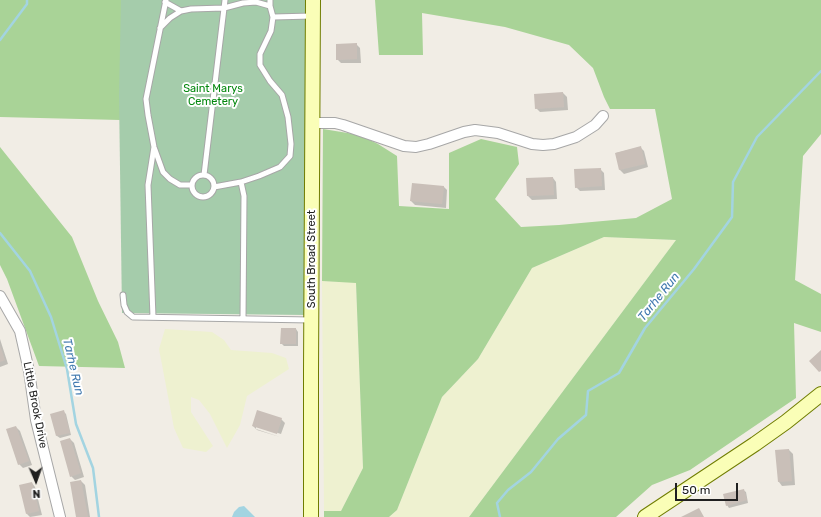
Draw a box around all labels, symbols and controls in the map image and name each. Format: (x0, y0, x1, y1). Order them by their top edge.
park label: Saint Marys Cemetery (183, 82, 243, 108)
street label: South Broad Street (305, 210, 319, 308)
water label: Tarhe Run (635, 270, 683, 324)
water label: Tarhe Run (59, 337, 87, 397)
street label: Little Brook Drive (20, 361, 50, 449)
north arrow (16, 461, 56, 501)
scale bar (677, 475, 740, 501)
text: 50 m (682, 483, 710, 497)
text: N (32, 487, 41, 500)

